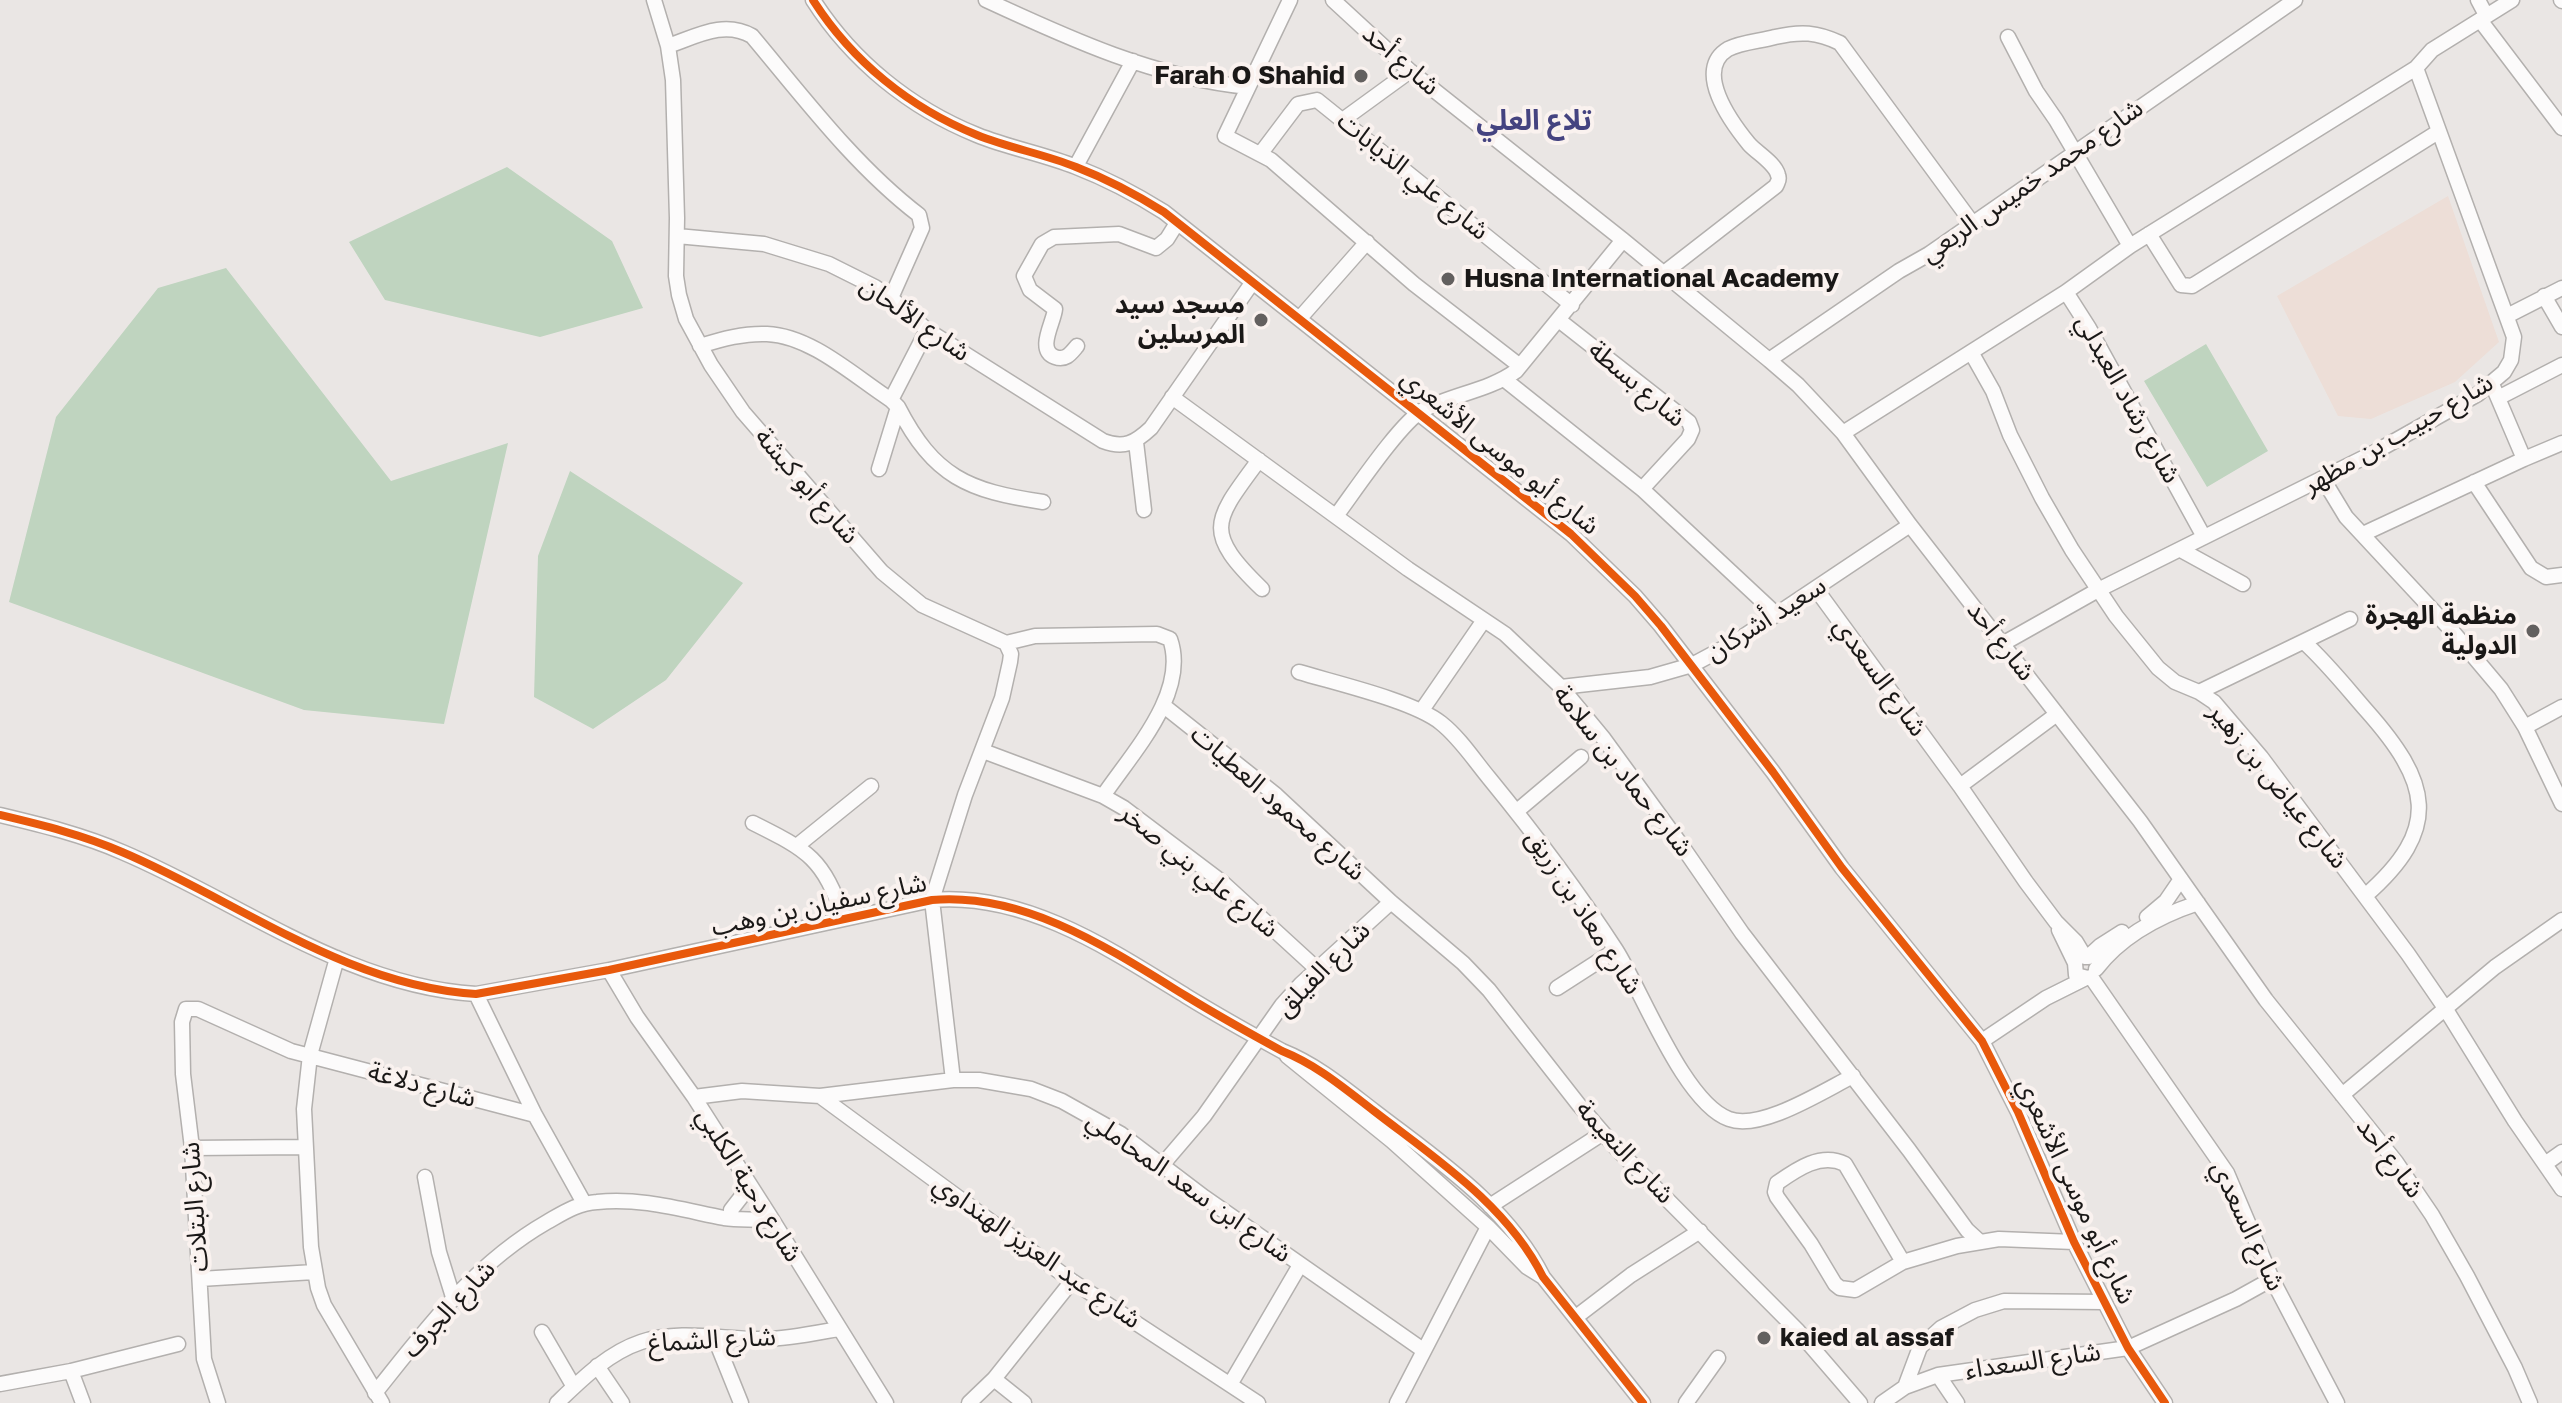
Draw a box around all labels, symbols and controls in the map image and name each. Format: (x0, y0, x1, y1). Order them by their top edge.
street label: شارع أحد (1356, 18, 1446, 102)
place label: Farah O Shahid (1154, 60, 1345, 92)
marker: Farah O Shahid (1352, 67, 1370, 85)
street label: شارع محمد خميس الربعي (1915, 92, 2149, 270)
district label: تلاع العلي (1476, 104, 1592, 138)
street label: شارع علي الذيابات (1331, 105, 1495, 247)
place label: Husna International Academy (1464, 263, 1839, 295)
street label: شارع الألحان (854, 270, 976, 368)
marker: Husna International Academy (1439, 270, 1457, 288)
place label: مسجد سيد المرسلين (1115, 289, 1245, 350)
street label: شارع رشاد العبدلي (2069, 309, 2187, 489)
marker: مسجد سيد المرسلين (1252, 311, 1270, 329)
street label: شارع بسطة (1582, 334, 1692, 434)
street label: شارع أبو موسى الأشعري (1394, 362, 1606, 542)
street label: شارع حبيب بن مظهر (2297, 367, 2499, 501)
street label: شارع أبو كبشة (748, 422, 866, 550)
street label: سعيد أشركان (1700, 570, 1832, 668)
street label: شارع أحد (1960, 595, 2042, 687)
place label: منظمة الهجرة الدولية (2365, 600, 2517, 662)
street label: شارع السعدي (1826, 611, 1934, 743)
marker: منظمة الهجرة الدولية (2524, 622, 2542, 640)
street label: شارع حماد بن سلامة (1546, 679, 1700, 863)
street label: شارع عياض بن زهير (2202, 697, 2354, 875)
street label: شارع محمود العطيات (1184, 719, 1372, 887)
street label: شارع علي بني صخر (1113, 797, 1285, 945)
street label: شارع معاذ بن زريق (1519, 824, 1649, 1000)
street label: شارع سفيان بن وهب (708, 867, 930, 943)
street label: شارع الفيلق (1269, 915, 1377, 1023)
street label: شارع دلاغة (365, 1056, 479, 1114)
street label: شارع أبو موسى الأشعري (2010, 1073, 2142, 1309)
street label: شارع النعيمة (1569, 1094, 1681, 1210)
street label: شارع دحية الكلبي (689, 1102, 809, 1268)
street label: شارع ابن سعد المحاملي (1081, 1105, 1297, 1269)
street label: شارع أحد (2350, 1112, 2430, 1204)
street label: شارع البتلات (175, 1141, 215, 1273)
street label: شارع السعدي (2204, 1156, 2292, 1296)
street label: شارع عبد العزيز الهنداوي (927, 1169, 1147, 1335)
street label: شارع الجرف (396, 1254, 502, 1364)
street label: شارع الشماغ (647, 1321, 777, 1359)
place label: kaied al assaf (1780, 1322, 1954, 1354)
marker: kaied al assaf (1755, 1329, 1773, 1347)
street label: شارع السعداء (1963, 1336, 2103, 1386)

